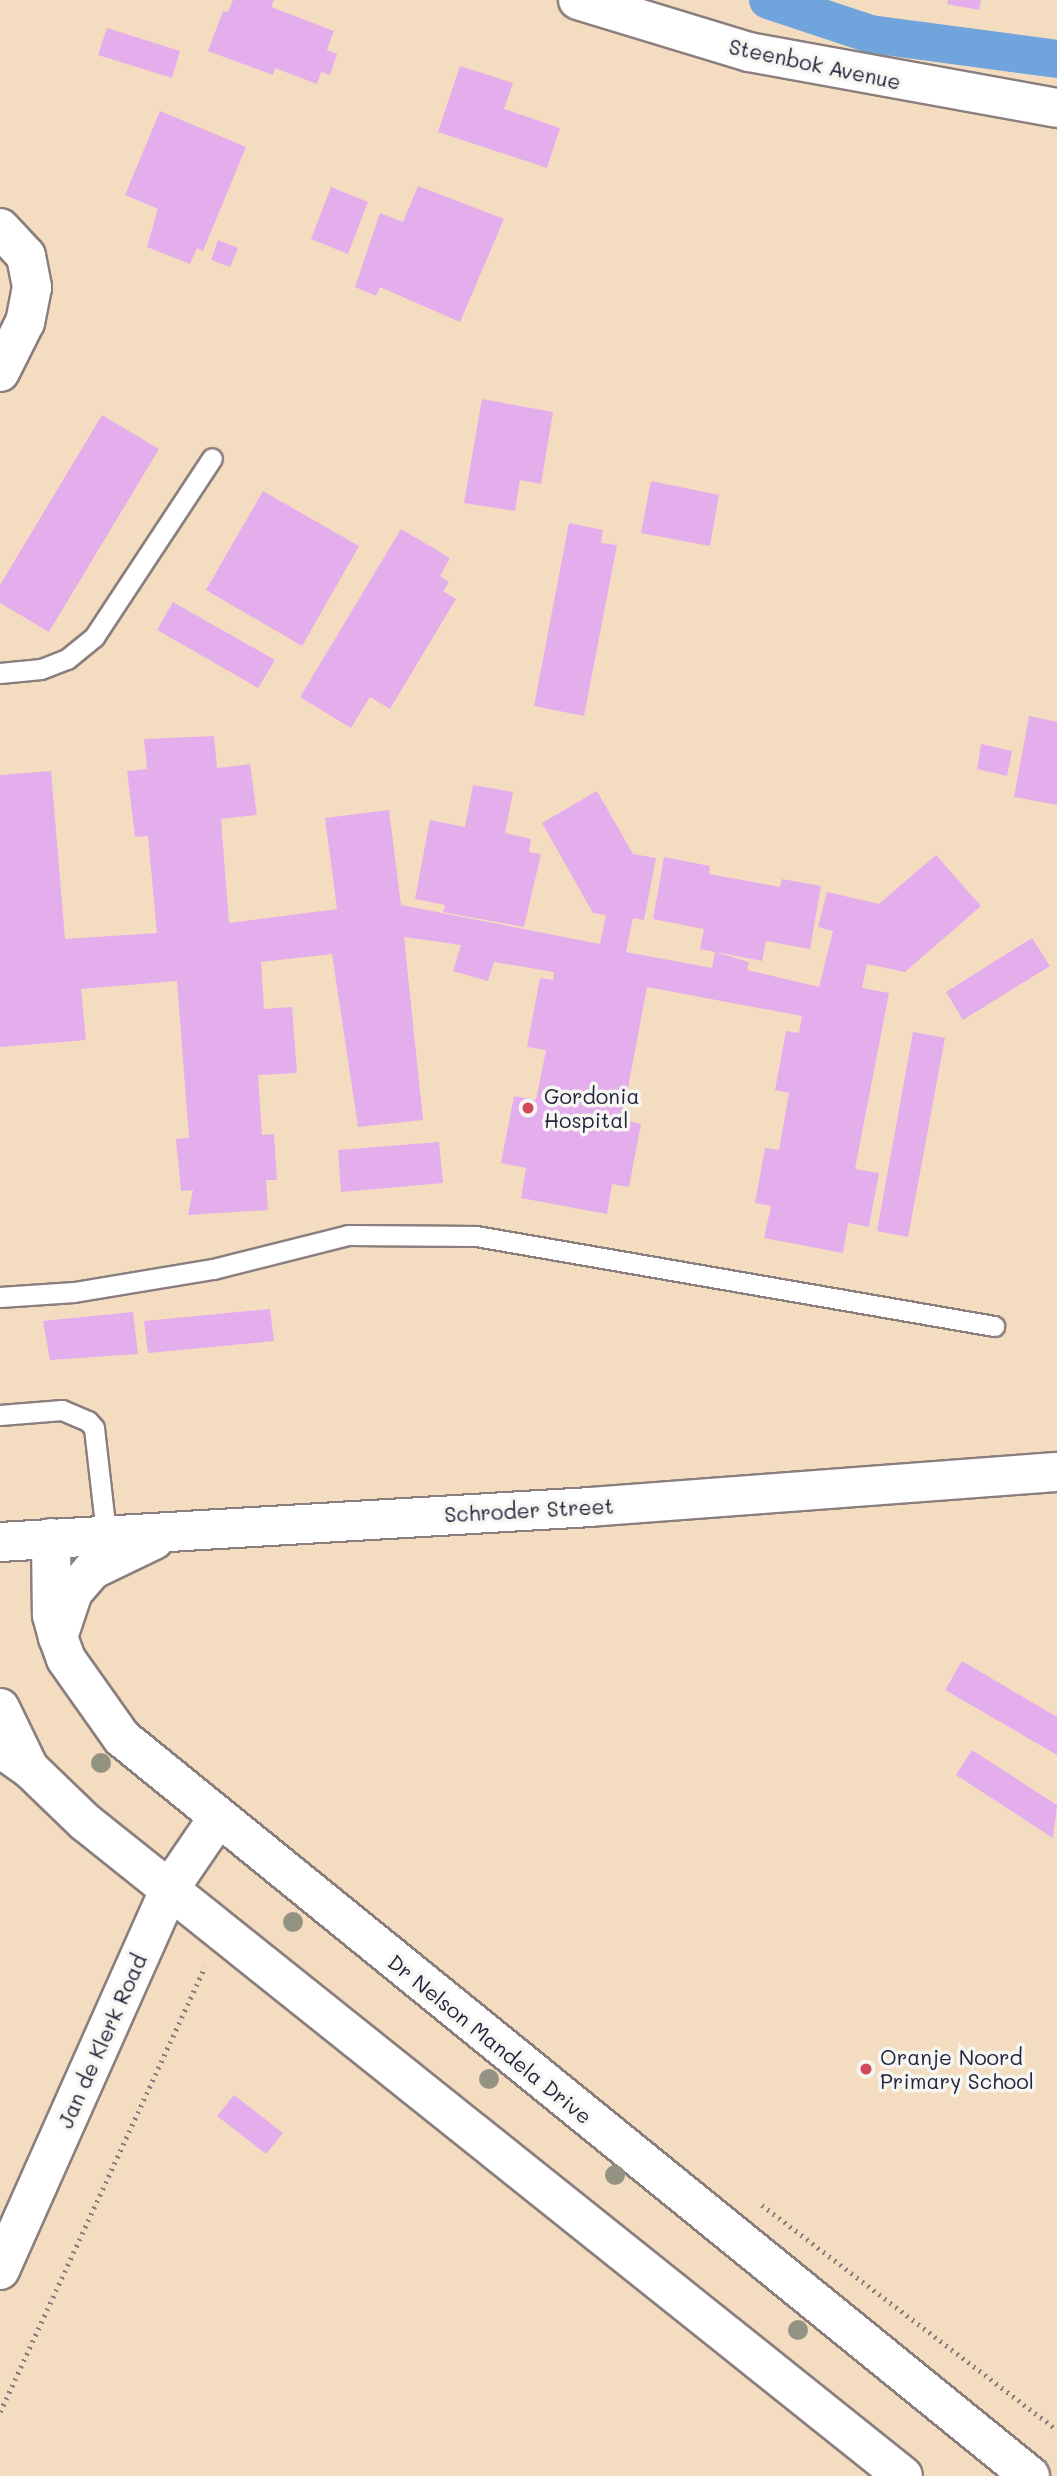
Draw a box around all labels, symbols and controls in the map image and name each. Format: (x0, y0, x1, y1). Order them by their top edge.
street label: Steenbok Avenue (727, 33, 903, 95)
place label: Gordonia Hospital (544, 1083, 639, 1133)
marker: Gordonia Hospital (518, 1098, 538, 1118)
street label: Schroder Street (444, 1493, 614, 1527)
street label: Dr Nelson Mandela Drive (383, 1949, 597, 2129)
street label: Jan de Klerk Road (52, 1950, 152, 2132)
place label: Oranje Noord Primary School (880, 2044, 1034, 2094)
marker: Oranje Noord Primary School (858, 2061, 874, 2077)

